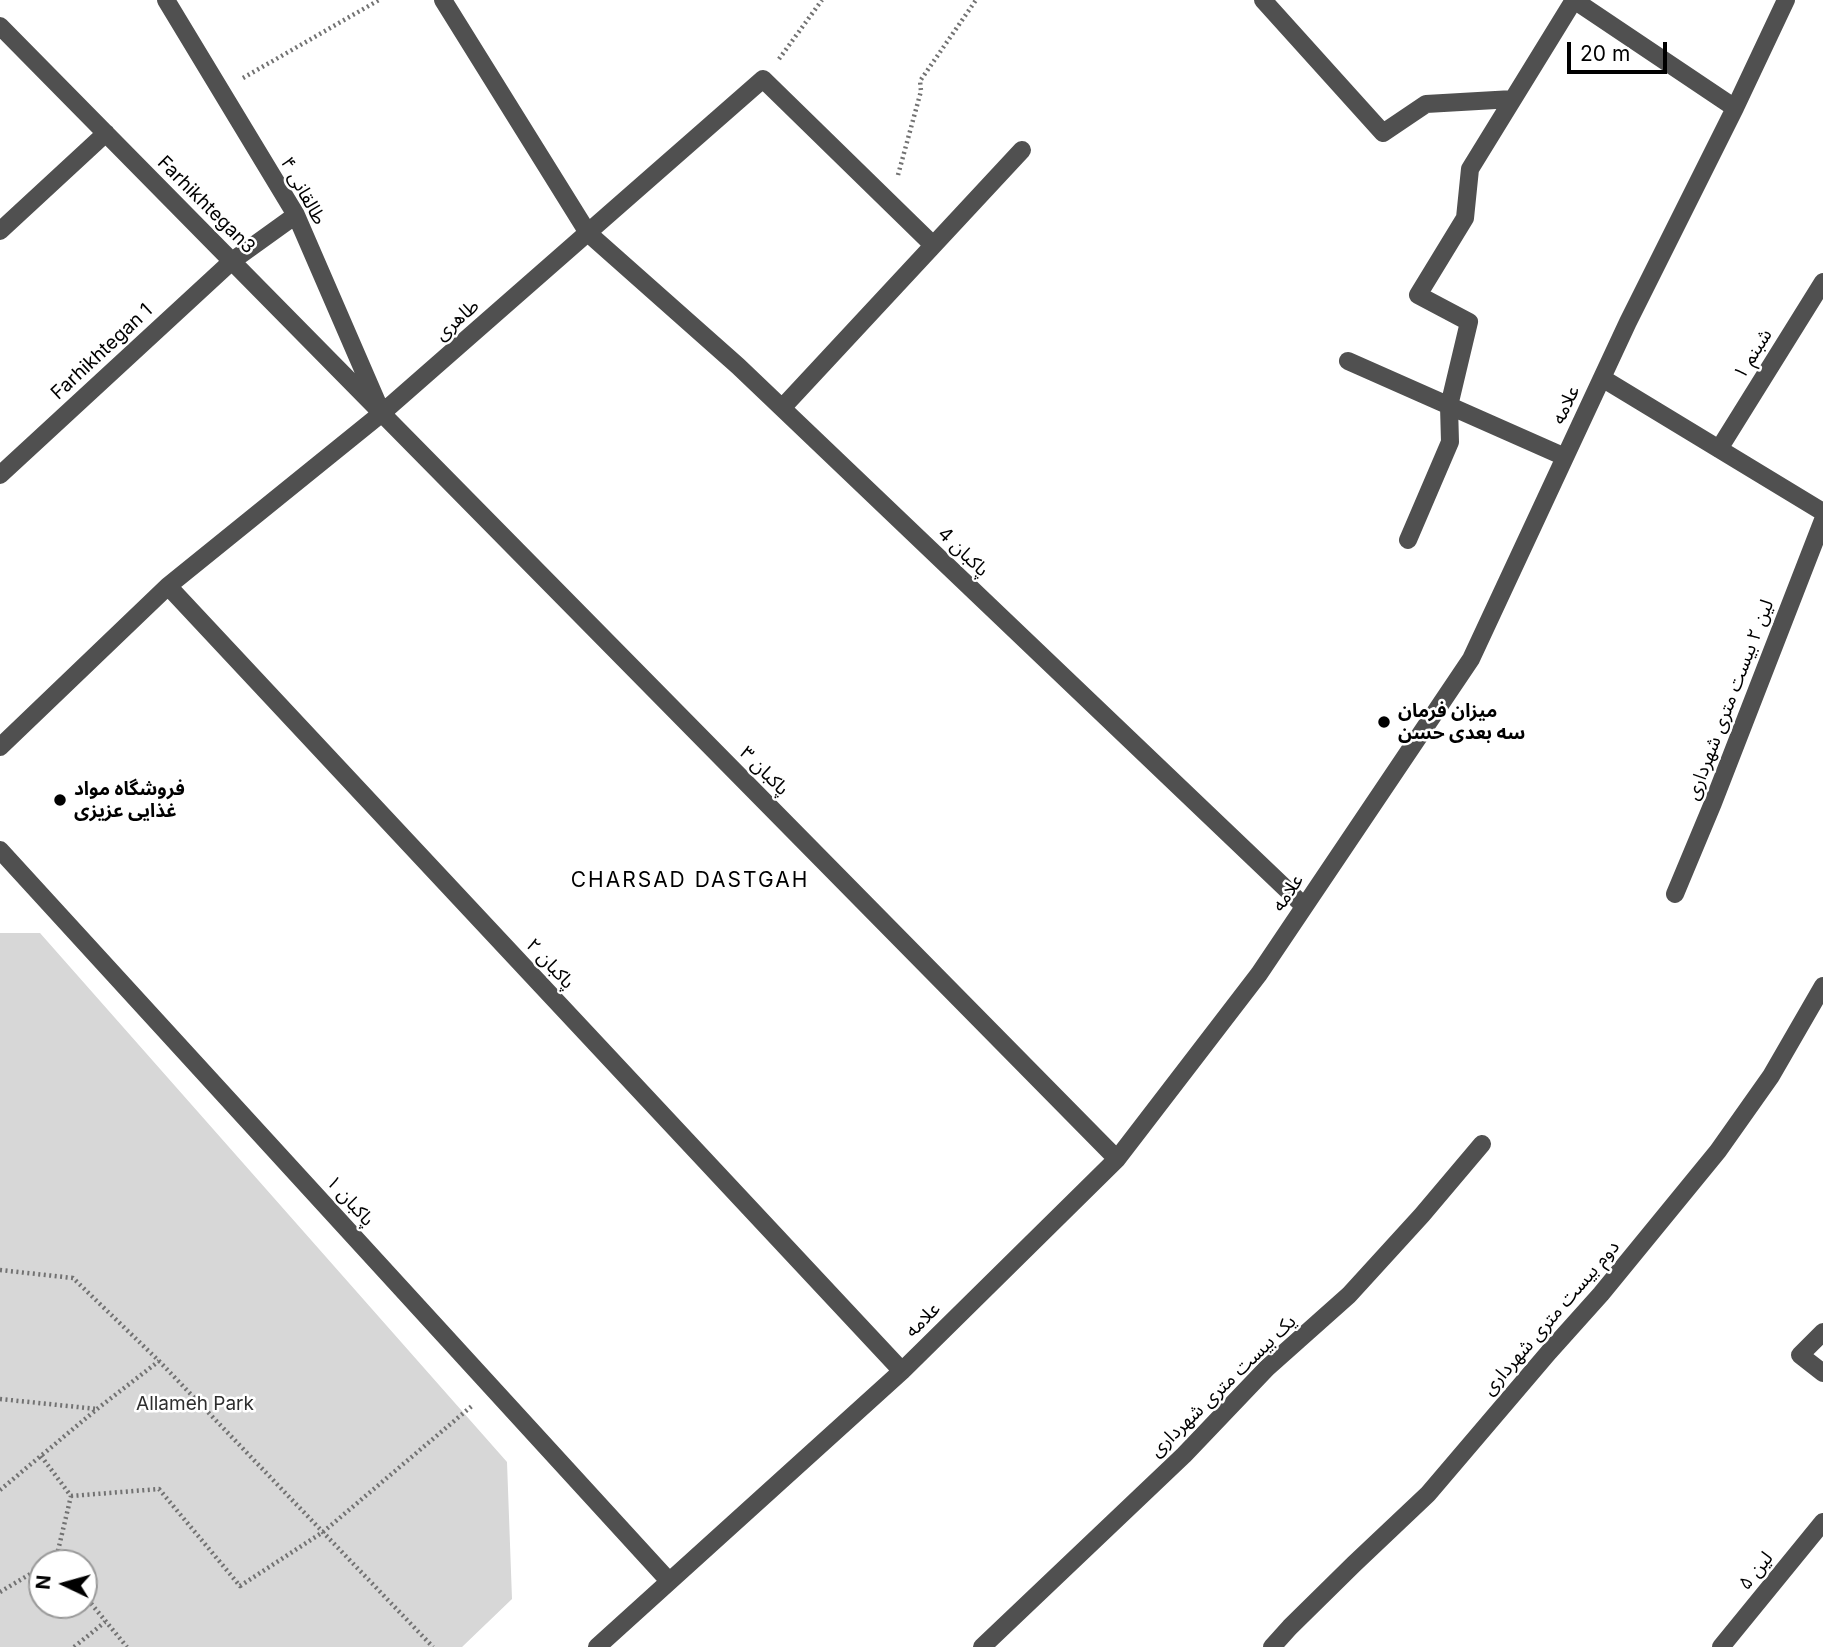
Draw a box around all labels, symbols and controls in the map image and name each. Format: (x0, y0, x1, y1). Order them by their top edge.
scale bar (1571, 28, 1671, 72)
text: 20 m (1580, 41, 1630, 66)
street label: Farhikhtegan3 (152, 151, 260, 259)
street label: طالقانی ۴ (275, 153, 331, 229)
street label: طاهری (430, 295, 484, 345)
street label: Farhikhtegan 1 (47, 299, 157, 405)
street label: شبنم ۱ (1729, 325, 1777, 383)
street label: علامه (1547, 382, 1585, 428)
street label: پاکبان 4 (933, 522, 993, 582)
street label: لین ۲ بیست متری شهرداری (1681, 597, 1779, 803)
place label: میزان فرمان سه بعدی حسن (1398, 700, 1525, 744)
marker: میزان فرمان سه بعدی حسن (1376, 714, 1392, 730)
street label: پاکبان ۳ (735, 742, 793, 800)
place label: فروشگاه مواد غذایی عزیزی (74, 778, 185, 822)
marker: فروشگاه مواد غذایی عزیزی (52, 792, 68, 808)
district label: CHARSAD DASTGAH (573, 868, 807, 894)
street label: علامه (1267, 870, 1309, 916)
street label: پاکبان ۲ (521, 934, 579, 994)
street label: پاکبان ۱ (321, 1171, 379, 1231)
street label: دوم بیست متری شهرداری (1478, 1236, 1624, 1400)
street label: علامه (901, 1298, 945, 1342)
street label: یک بیست متری شهرداری (1145, 1310, 1301, 1462)
park label: Allameh Park (136, 1393, 254, 1415)
street label: لین ۵ (1734, 1547, 1778, 1595)
north arrow (28, 1549, 98, 1619)
text: N (31, 1574, 56, 1591)

